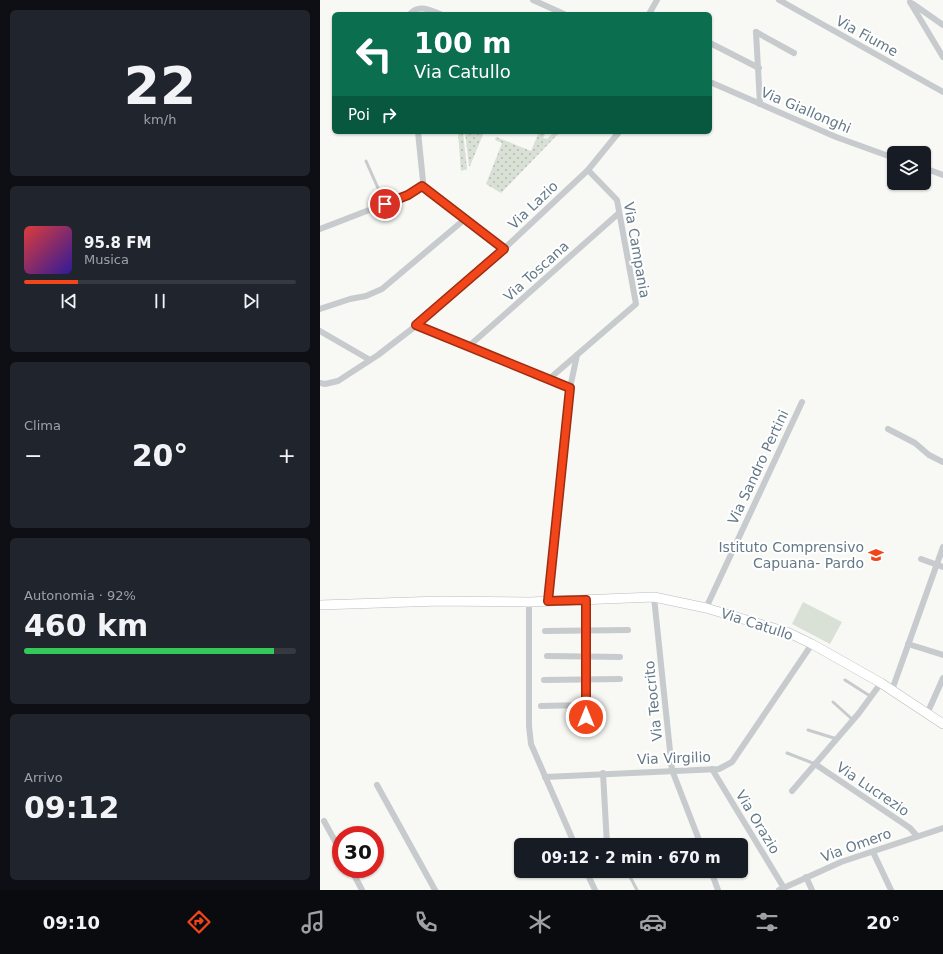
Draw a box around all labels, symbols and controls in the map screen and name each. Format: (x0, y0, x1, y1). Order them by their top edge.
street label: Via Fiume (833, 12, 901, 60)
text: 100 m (414, 27, 511, 60)
icon: left (348, 28, 400, 80)
text: 22 (124, 56, 196, 116)
text: Via Catullo (414, 61, 511, 82)
street label: Via Giallonghi (759, 84, 853, 136)
icon: right (378, 104, 400, 126)
text: Poi (348, 106, 370, 124)
text: km/h (144, 112, 176, 127)
map controls (887, 146, 931, 190)
button: layers (887, 146, 931, 190)
street label: Via Lazio (505, 178, 561, 232)
pin (368, 187, 402, 221)
icon: arrive (374, 193, 396, 215)
street label: Via Campania (621, 201, 653, 299)
text: 95.8 FM (84, 234, 151, 252)
street label: Via Toscana (500, 238, 572, 304)
text: Musica (84, 252, 129, 267)
icon: previous (58, 290, 80, 312)
icon: pause (149, 290, 171, 312)
icon: next (240, 290, 262, 312)
street label: Via Sandro Pertini (724, 407, 792, 527)
text: Clima (24, 418, 61, 433)
text: 20° (132, 438, 188, 473)
text: − (24, 443, 42, 468)
text: + (278, 443, 296, 468)
place label: Istituto Comprensivo Capuana- Pardo (718, 539, 864, 571)
school or university icon: Istituto Comprensivo Capuana- Pardo (867, 546, 885, 564)
text: Autonomia · 92% (24, 588, 136, 603)
street label: Via Catullo (719, 605, 795, 643)
text: 460 km (24, 608, 148, 643)
street label: Via Teocrito (641, 660, 665, 742)
position arrow (565, 696, 607, 738)
street label: Via Virgilio (637, 749, 711, 767)
street label: Via Lucrezio (834, 759, 912, 819)
text: Arrivo (24, 770, 63, 785)
street label: Via Orazio (733, 787, 783, 857)
text: 09:12 (24, 790, 120, 825)
street label: Via Omero (819, 825, 893, 865)
speed limit sign: 30 (332, 826, 384, 878)
text: 09:12 · 2 min · 670 m (541, 849, 721, 867)
icon: directions (185, 908, 213, 936)
icon: music (299, 908, 327, 936)
icon: phone (412, 908, 440, 936)
icon: climate (526, 908, 554, 936)
icon: car (639, 908, 667, 936)
icon: filters (753, 908, 781, 936)
text: 09:10 (43, 912, 100, 933)
text: 20° (866, 912, 900, 933)

